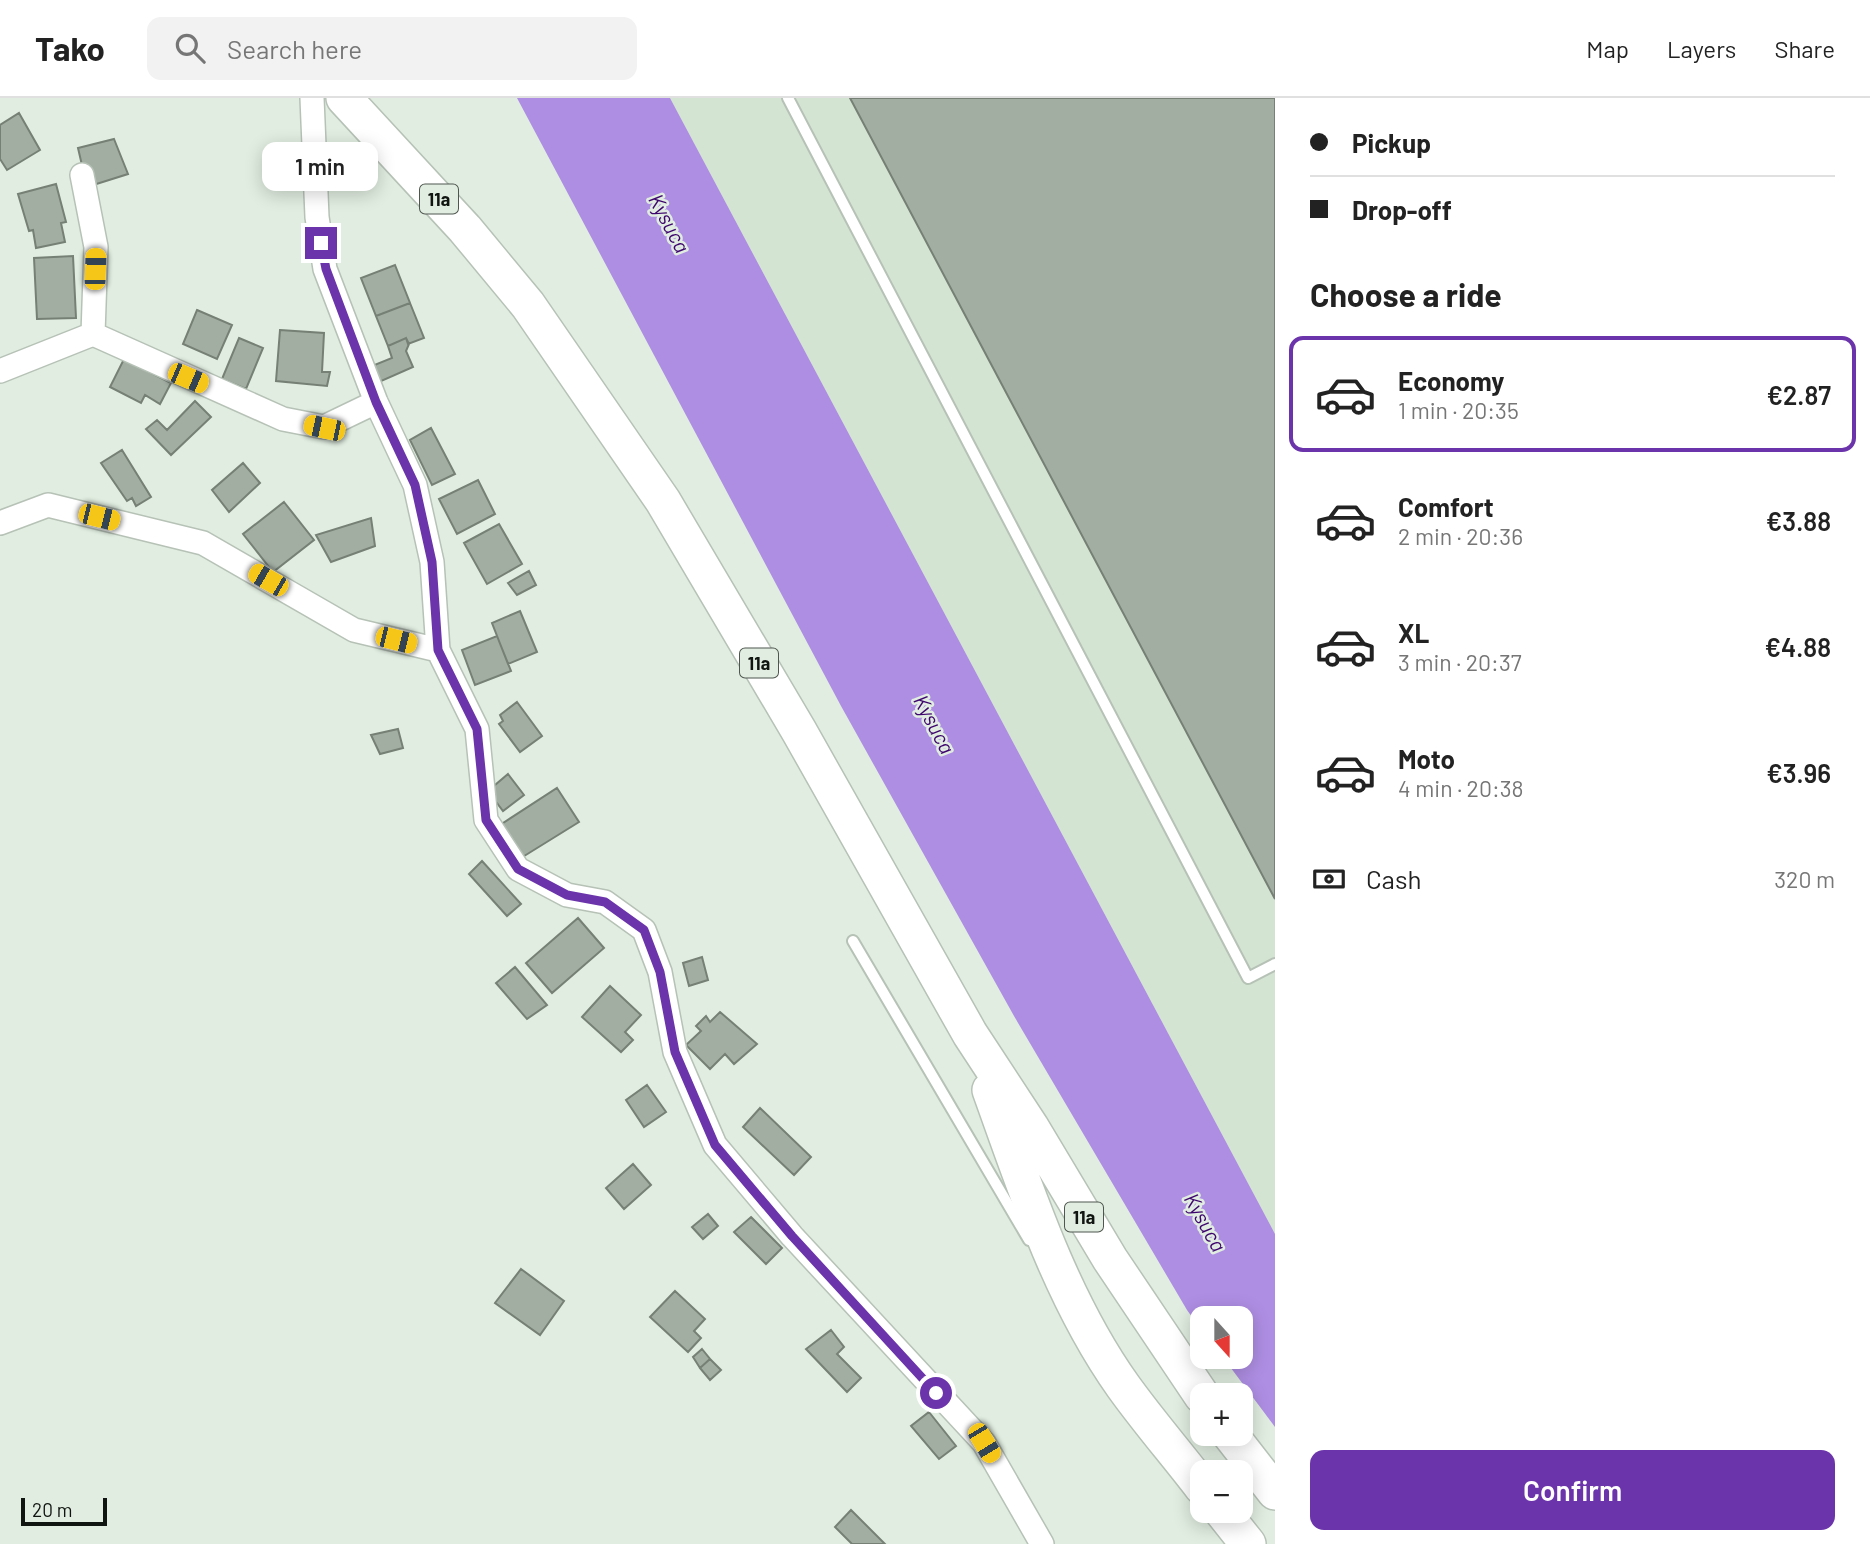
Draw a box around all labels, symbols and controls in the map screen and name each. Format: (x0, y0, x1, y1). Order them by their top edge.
search box (147, 17, 637, 80)
text: Tako (35, 28, 105, 68)
icon: search (171, 29, 209, 67)
text: Search here (227, 33, 362, 64)
text: Map (1586, 34, 1629, 63)
text: Layers (1667, 34, 1736, 63)
text: Share (1774, 34, 1835, 63)
text: Pickup (1352, 127, 1431, 158)
callout: 1 min (263, 142, 379, 190)
text: 1 min (295, 152, 345, 180)
road number: 11a (420, 184, 458, 214)
water label: Kysuca (644, 189, 696, 257)
text: Drop-off (1352, 194, 1452, 225)
route end (305, 227, 337, 259)
car (84, 248, 107, 290)
text: Choose a ride (1310, 275, 1502, 313)
car (165, 360, 212, 396)
icon: car (1314, 363, 1377, 426)
text: Economy (1398, 365, 1504, 396)
text: €2.87 (1767, 379, 1831, 410)
text: 1 min · 20:35 (1398, 396, 1519, 424)
car (302, 413, 347, 443)
icon: car (1314, 489, 1377, 552)
text: Comfort (1398, 491, 1494, 522)
car (77, 502, 122, 532)
text: €3.88 (1766, 505, 1831, 536)
text: 2 min · 20:36 (1398, 522, 1523, 550)
car (245, 560, 292, 600)
icon: car (1314, 615, 1377, 678)
text: XL (1398, 617, 1429, 648)
car (374, 625, 419, 655)
text: €4.88 (1764, 631, 1831, 662)
road number: 11a (740, 648, 778, 678)
text: 3 min · 20:37 (1398, 648, 1522, 676)
water label: Kysuca (909, 690, 961, 758)
icon: car (1314, 741, 1377, 804)
text: Moto (1398, 743, 1455, 774)
text: €3.96 (1766, 757, 1831, 788)
text: 4 min · 20:38 (1398, 774, 1524, 802)
icon: cash (1310, 860, 1348, 898)
text: Cash (1366, 863, 1421, 894)
text: 320 m (1774, 865, 1835, 893)
water label: Kysuca (1180, 1188, 1232, 1256)
road number: 11a (1065, 1202, 1103, 1232)
north arrow (1190, 1306, 1253, 1368)
map controls (1190, 1306, 1253, 1523)
route start (920, 1377, 952, 1409)
button: + (1190, 1383, 1253, 1446)
car (965, 1420, 1004, 1466)
button: Confirm (1310, 1450, 1835, 1530)
button: − (1190, 1460, 1253, 1523)
scale bar (21, 1495, 107, 1527)
text: 20 m (32, 1498, 72, 1521)

